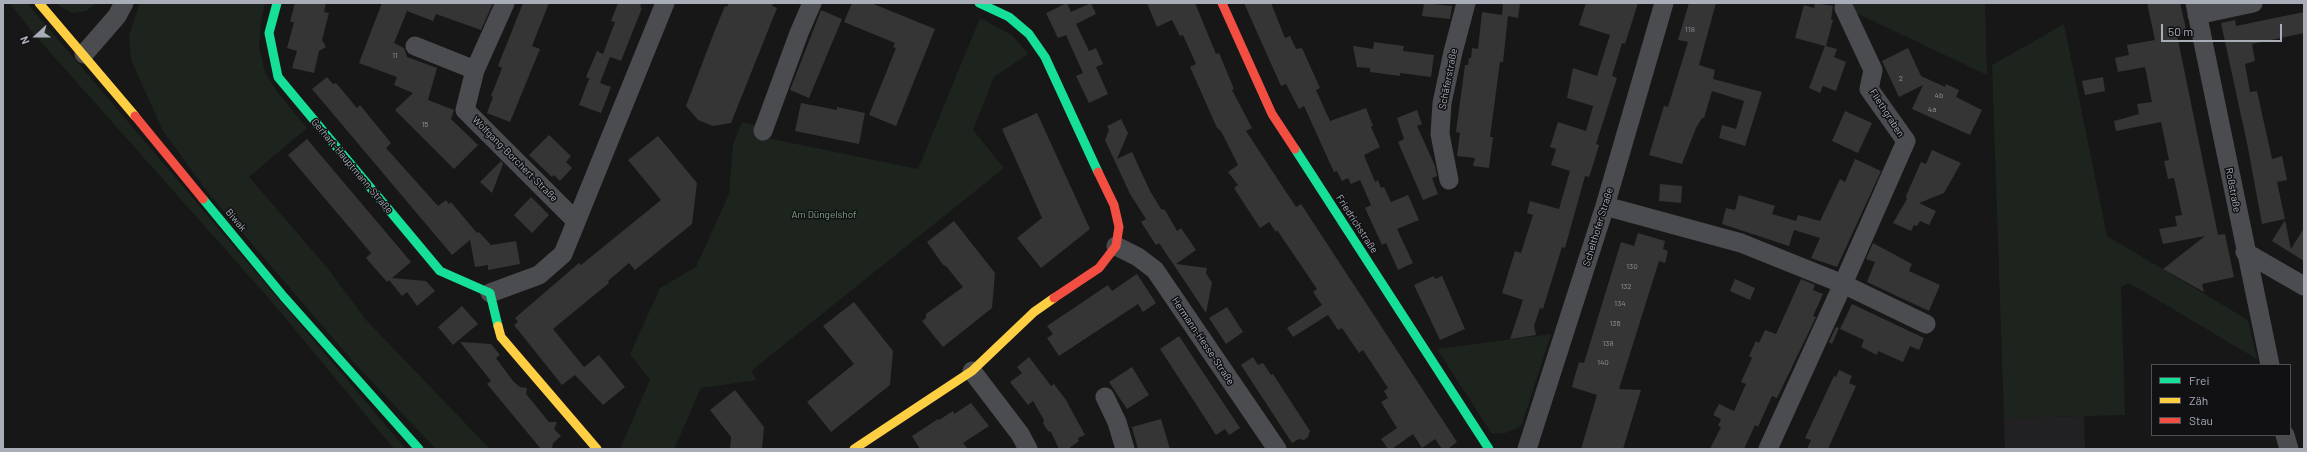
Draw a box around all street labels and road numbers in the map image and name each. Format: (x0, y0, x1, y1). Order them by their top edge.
street label: Schäferstraße (1436, 48, 1460, 110)
street label: Fliethgraben (1867, 87, 1907, 139)
street label: Wolfgang-Borchert-Straße (470, 114, 560, 204)
street label: Gerhart-Hauptmann-Straße (309, 116, 395, 216)
street label: Roßstraße (2223, 167, 2243, 213)
street label: Schelthofer Straße (1580, 186, 1616, 268)
street label: Friedrichstraße (1334, 192, 1380, 256)
street label: Biwak (223, 206, 249, 234)
street label: Hermann-Hesse-Straße (1169, 295, 1237, 387)

